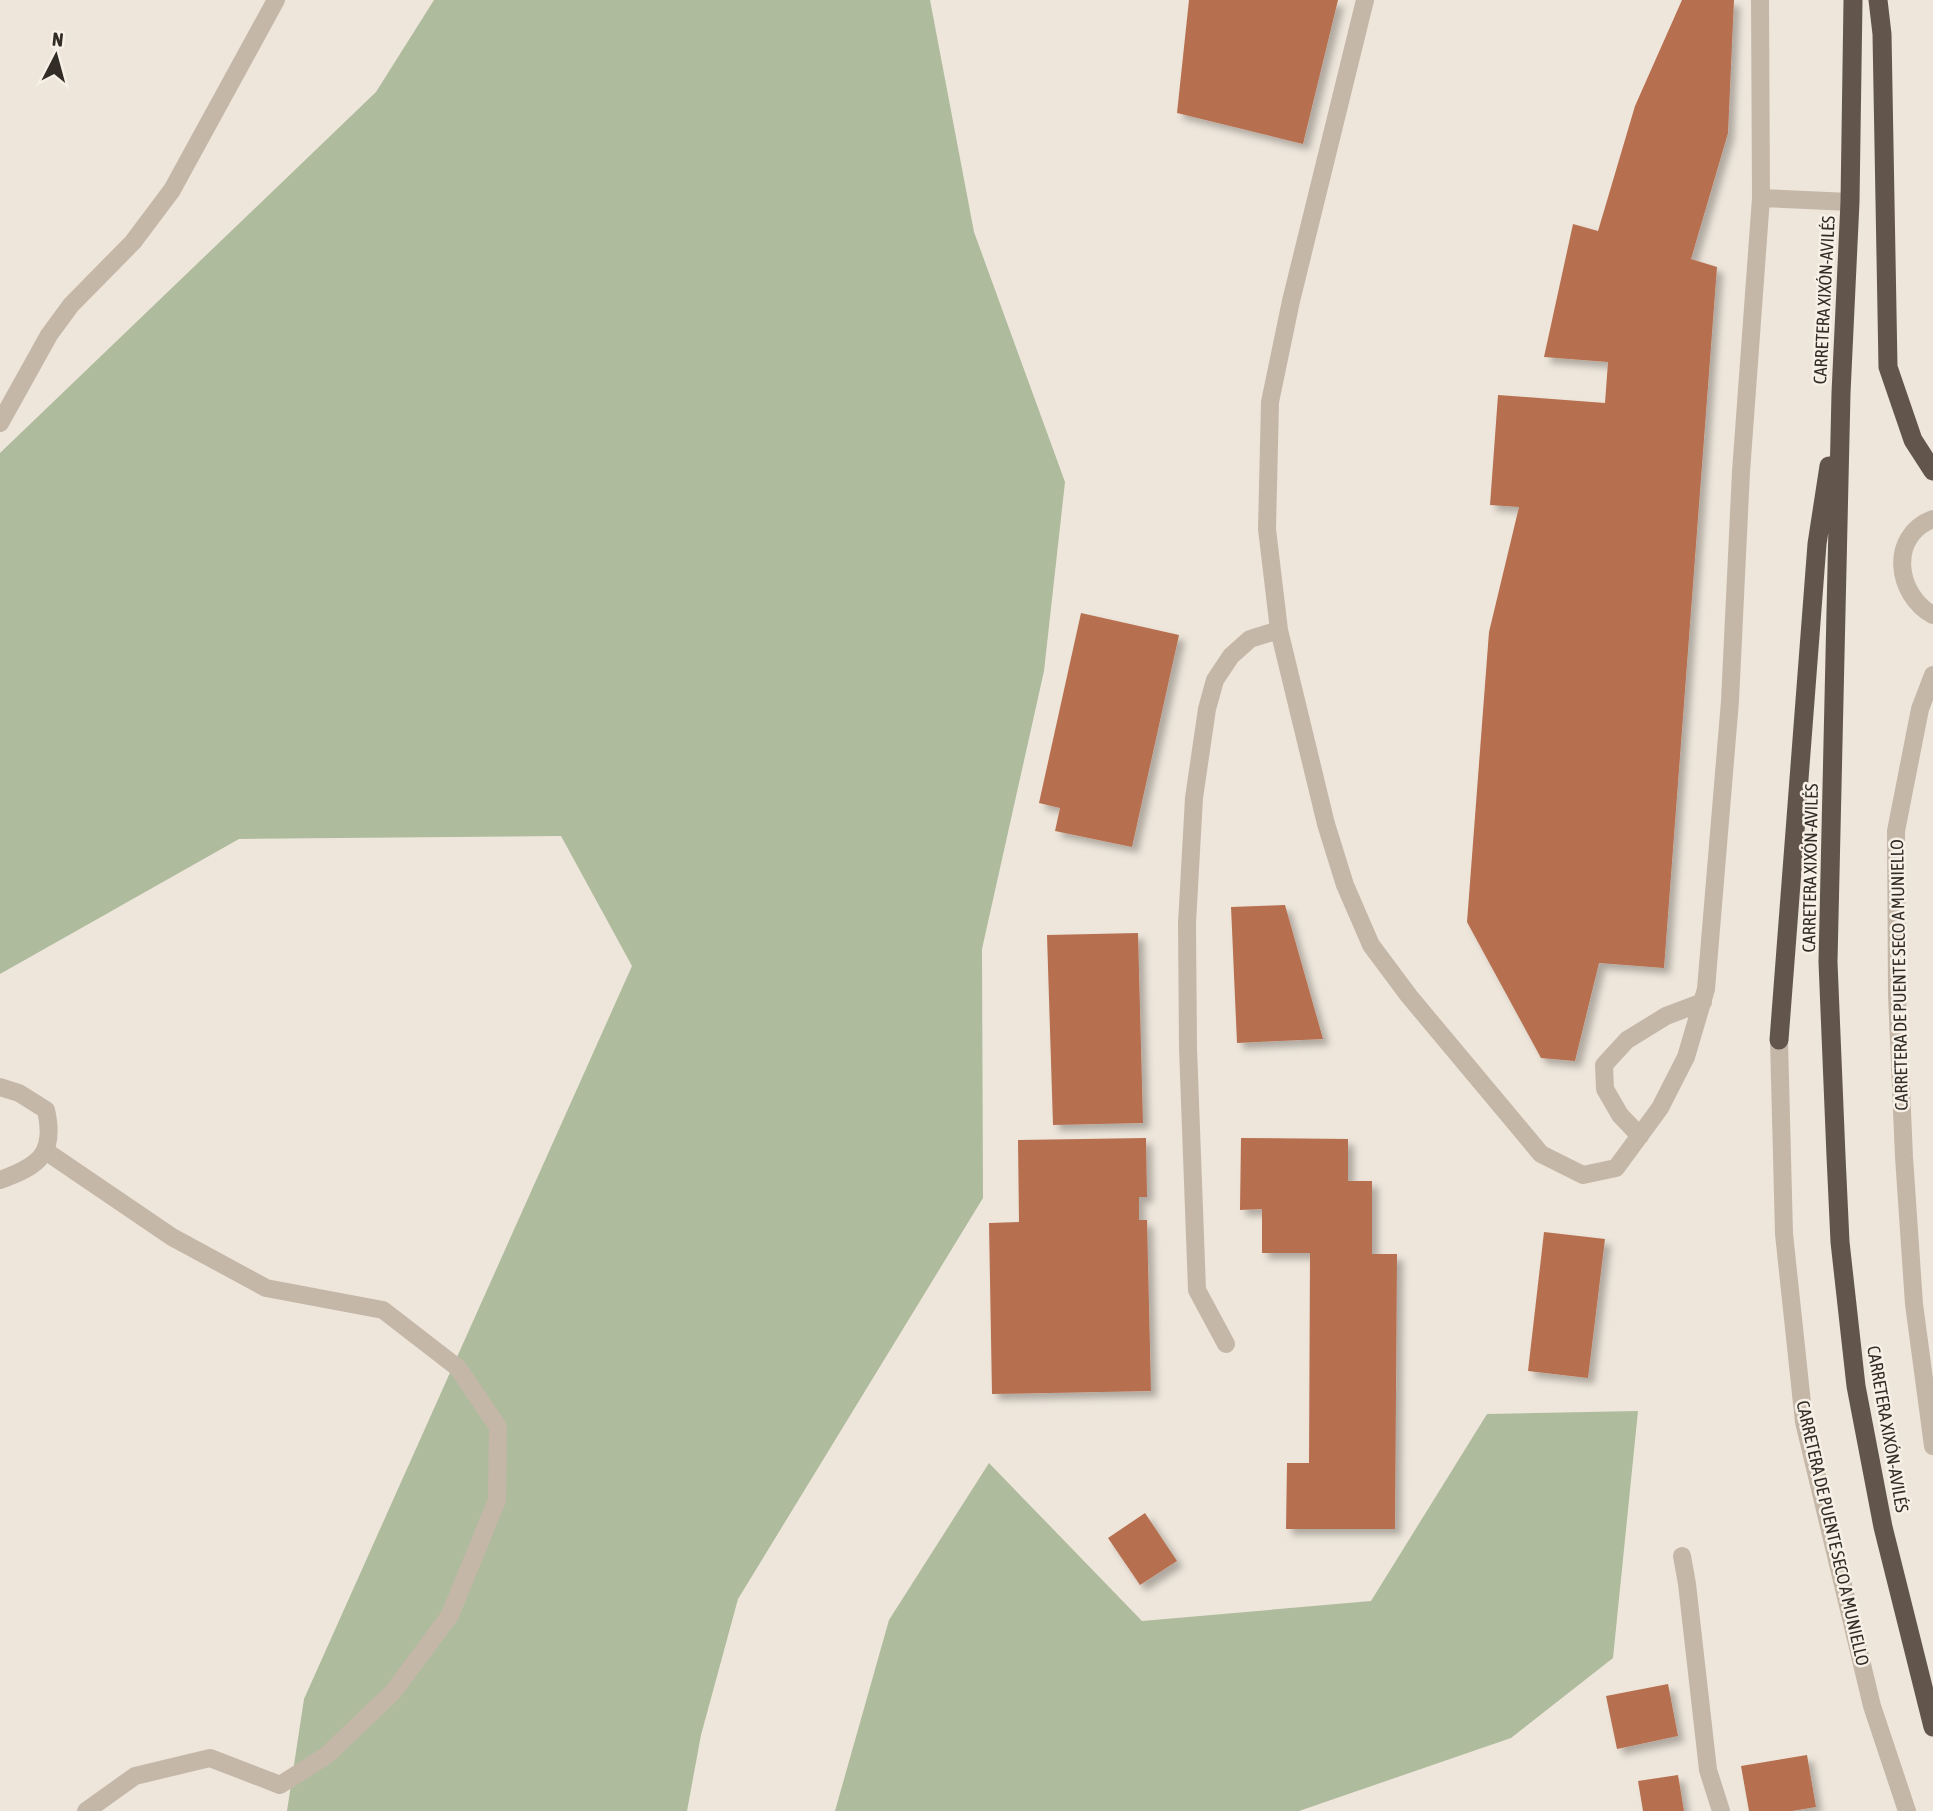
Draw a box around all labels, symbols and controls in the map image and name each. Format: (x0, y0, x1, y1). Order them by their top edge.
north arrow (21, 21, 91, 91)
text: N (51, 28, 65, 51)
street label: CARRETERA XIXÓN-AVILÉS (1809, 215, 1839, 385)
street label: CARRETERA XIXÓN-AVILÉS (1798, 783, 1822, 953)
street label: CARRETERA DE PUENTE SECO A MUNIELLO (1886, 839, 1912, 1111)
street label: CARRETERA XIXÓN-AVILÉS (1863, 1344, 1913, 1514)
street label: CARRETERA DE PUENTE SECO A MUNIELLO (1792, 1398, 1874, 1668)

